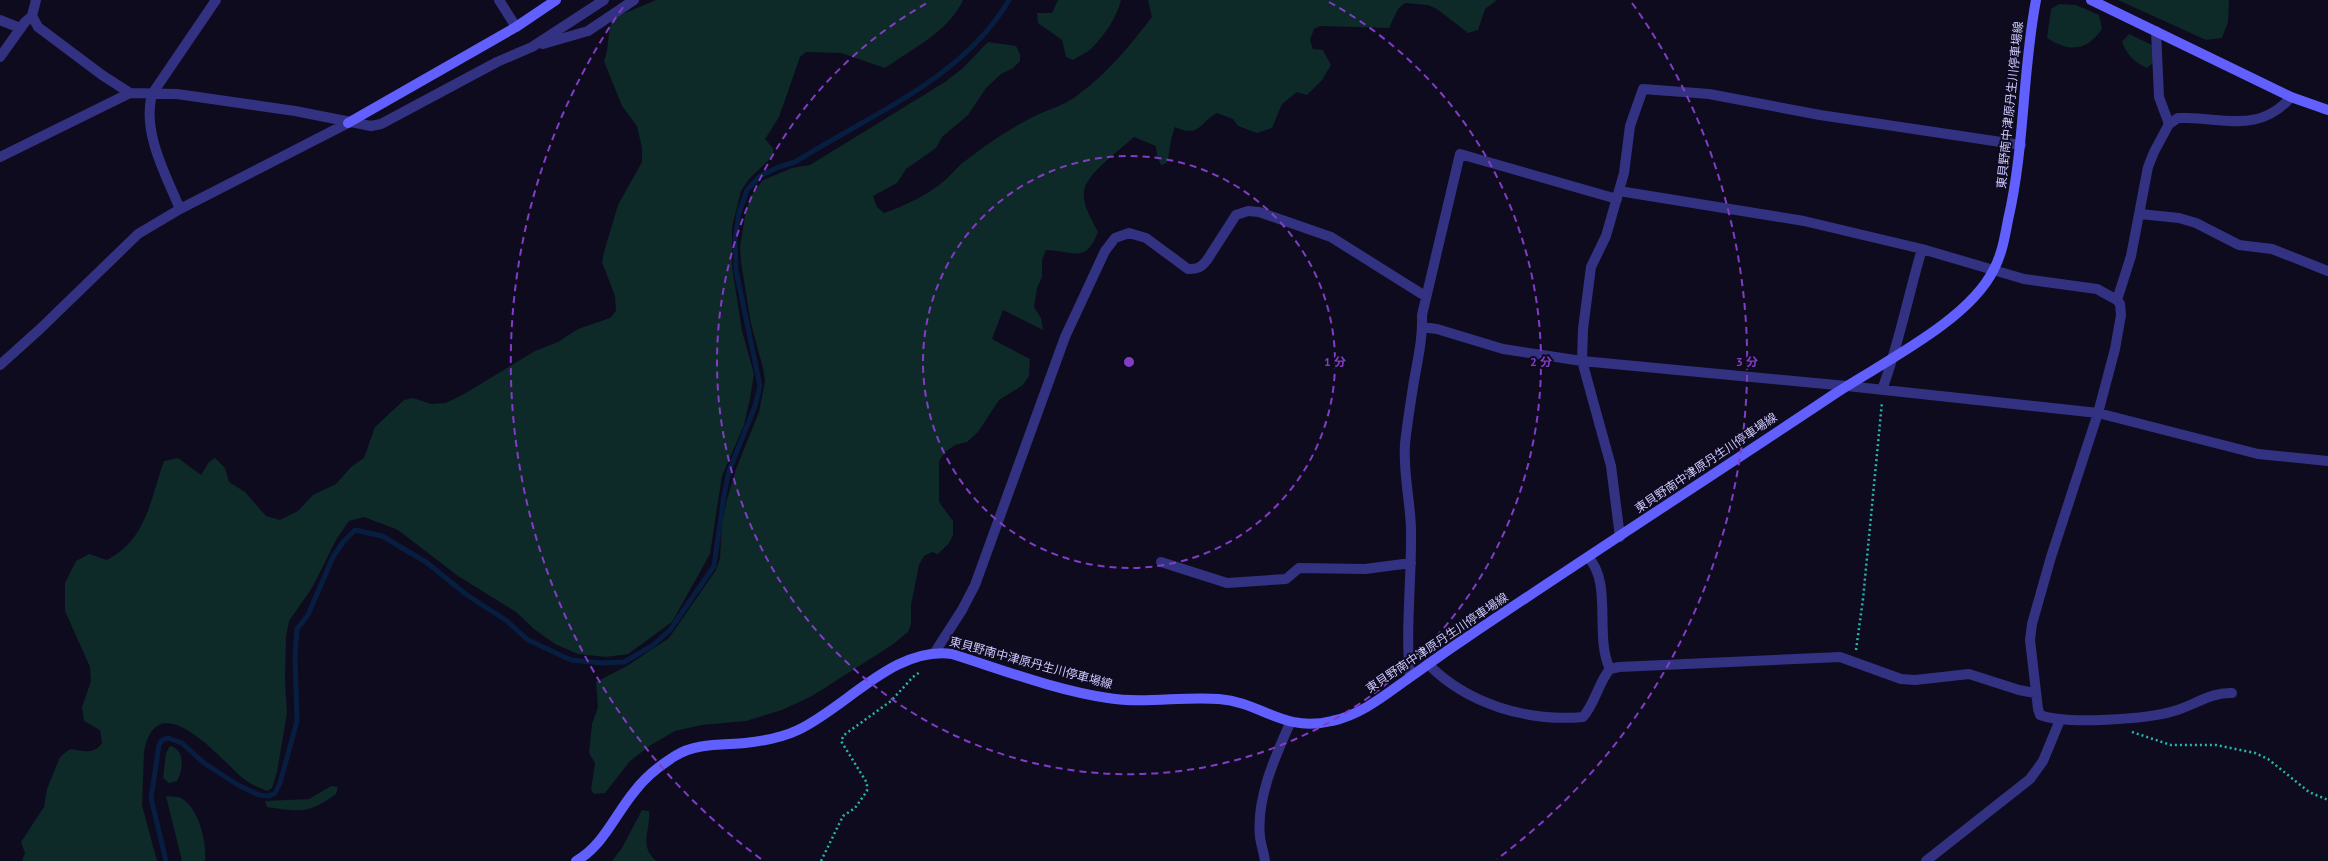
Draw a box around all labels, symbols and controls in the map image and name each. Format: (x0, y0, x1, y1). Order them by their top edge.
street label: 東貝野南中津原丹生川停車場線 (1993, 21, 2026, 189)
text: 1 分 (1324, 354, 1346, 369)
text: 2 分 (1530, 354, 1552, 369)
text: 3 分 (1736, 354, 1758, 369)
centre of rings (1122, 355, 1136, 369)
street label: 東貝野南中津原丹生川停車場線 (1632, 409, 1780, 516)
street label: 東貝野南中津原丹生川停車場線 (1363, 589, 1511, 696)
street label: 東貝野南中津原丹生川停車場線 (948, 634, 1114, 692)

